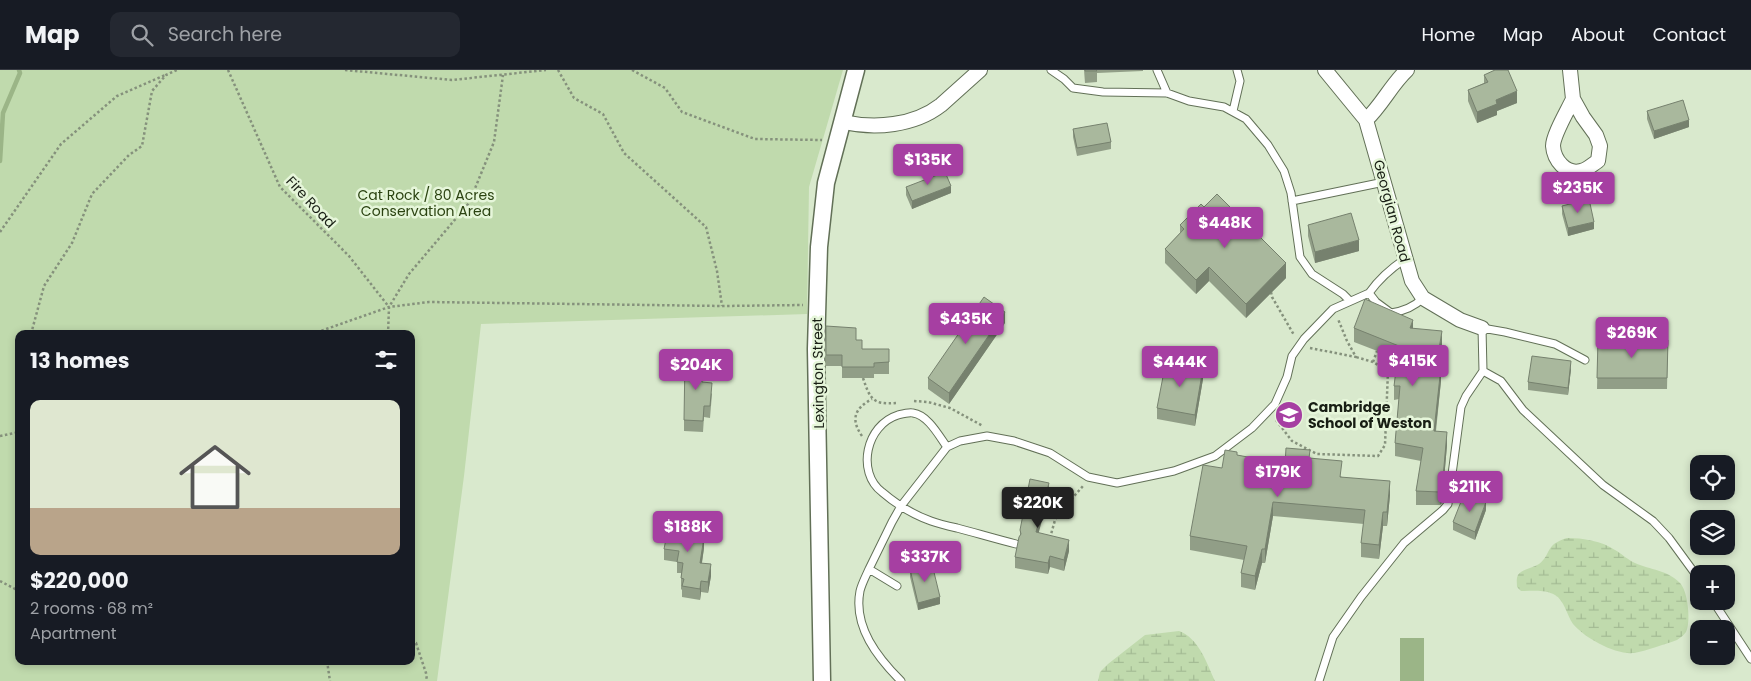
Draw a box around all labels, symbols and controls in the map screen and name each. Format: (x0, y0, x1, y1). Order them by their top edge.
search box (110, 12, 460, 57)
text: Map (25, 18, 80, 51)
icon: search (128, 21, 156, 49)
text: Search here (168, 21, 282, 48)
text: Home (1421, 22, 1475, 47)
text: Map (1503, 22, 1543, 47)
text: About (1571, 22, 1625, 47)
text: Contact (1653, 22, 1726, 47)
pin: $135K (893, 144, 963, 186)
text: $135K (904, 148, 952, 171)
street label: Georgian Road (1369, 158, 1415, 264)
street label: Fire Road (282, 172, 340, 232)
pin: $235K (1543, 172, 1613, 214)
text: $235K (1553, 176, 1603, 199)
park label: Cat Rock / 80 Acres Conservation Area (358, 185, 494, 221)
pin: $448K (1190, 206, 1260, 249)
text: $448K (1198, 211, 1252, 234)
pin: $435K (931, 302, 1001, 345)
text: $435K (940, 307, 992, 330)
pin: $269K (1597, 316, 1667, 359)
street label: Lexington Street (807, 317, 829, 429)
text: $269K (1607, 321, 1657, 344)
pin: $415K (1378, 344, 1448, 387)
text: 13 homes (30, 346, 129, 375)
icon: filters (372, 346, 400, 374)
pin: $444K (1145, 346, 1215, 388)
pin: $204K (661, 348, 731, 391)
text: $415K (1389, 349, 1437, 372)
text: $444K (1153, 350, 1207, 373)
text: $204K (670, 353, 722, 376)
place label: Cambridge School of Weston (1308, 397, 1432, 433)
school or university icon: Cambridge School of Weston (1274, 400, 1304, 430)
icon: home (170, 432, 260, 522)
map controls (1690, 455, 1735, 665)
button: locate (1690, 455, 1735, 500)
pin: $179K (1243, 456, 1313, 498)
text: $179K (1255, 460, 1301, 483)
pin: $211K (1435, 470, 1505, 513)
text: $211K (1449, 475, 1491, 498)
pin: $220K (1003, 486, 1073, 529)
text: $220K (1013, 491, 1063, 514)
pin: $188K (653, 510, 723, 553)
button: layers (1690, 510, 1735, 555)
text: $188K (664, 515, 712, 538)
pin: $337K (890, 540, 960, 583)
text: $337K (900, 545, 950, 568)
button: + (1690, 565, 1735, 610)
text: $220,000 (30, 566, 129, 595)
text: 2 rooms · 68 m² (30, 597, 153, 620)
button: − (1690, 620, 1735, 665)
text: Apartment (30, 622, 117, 645)

